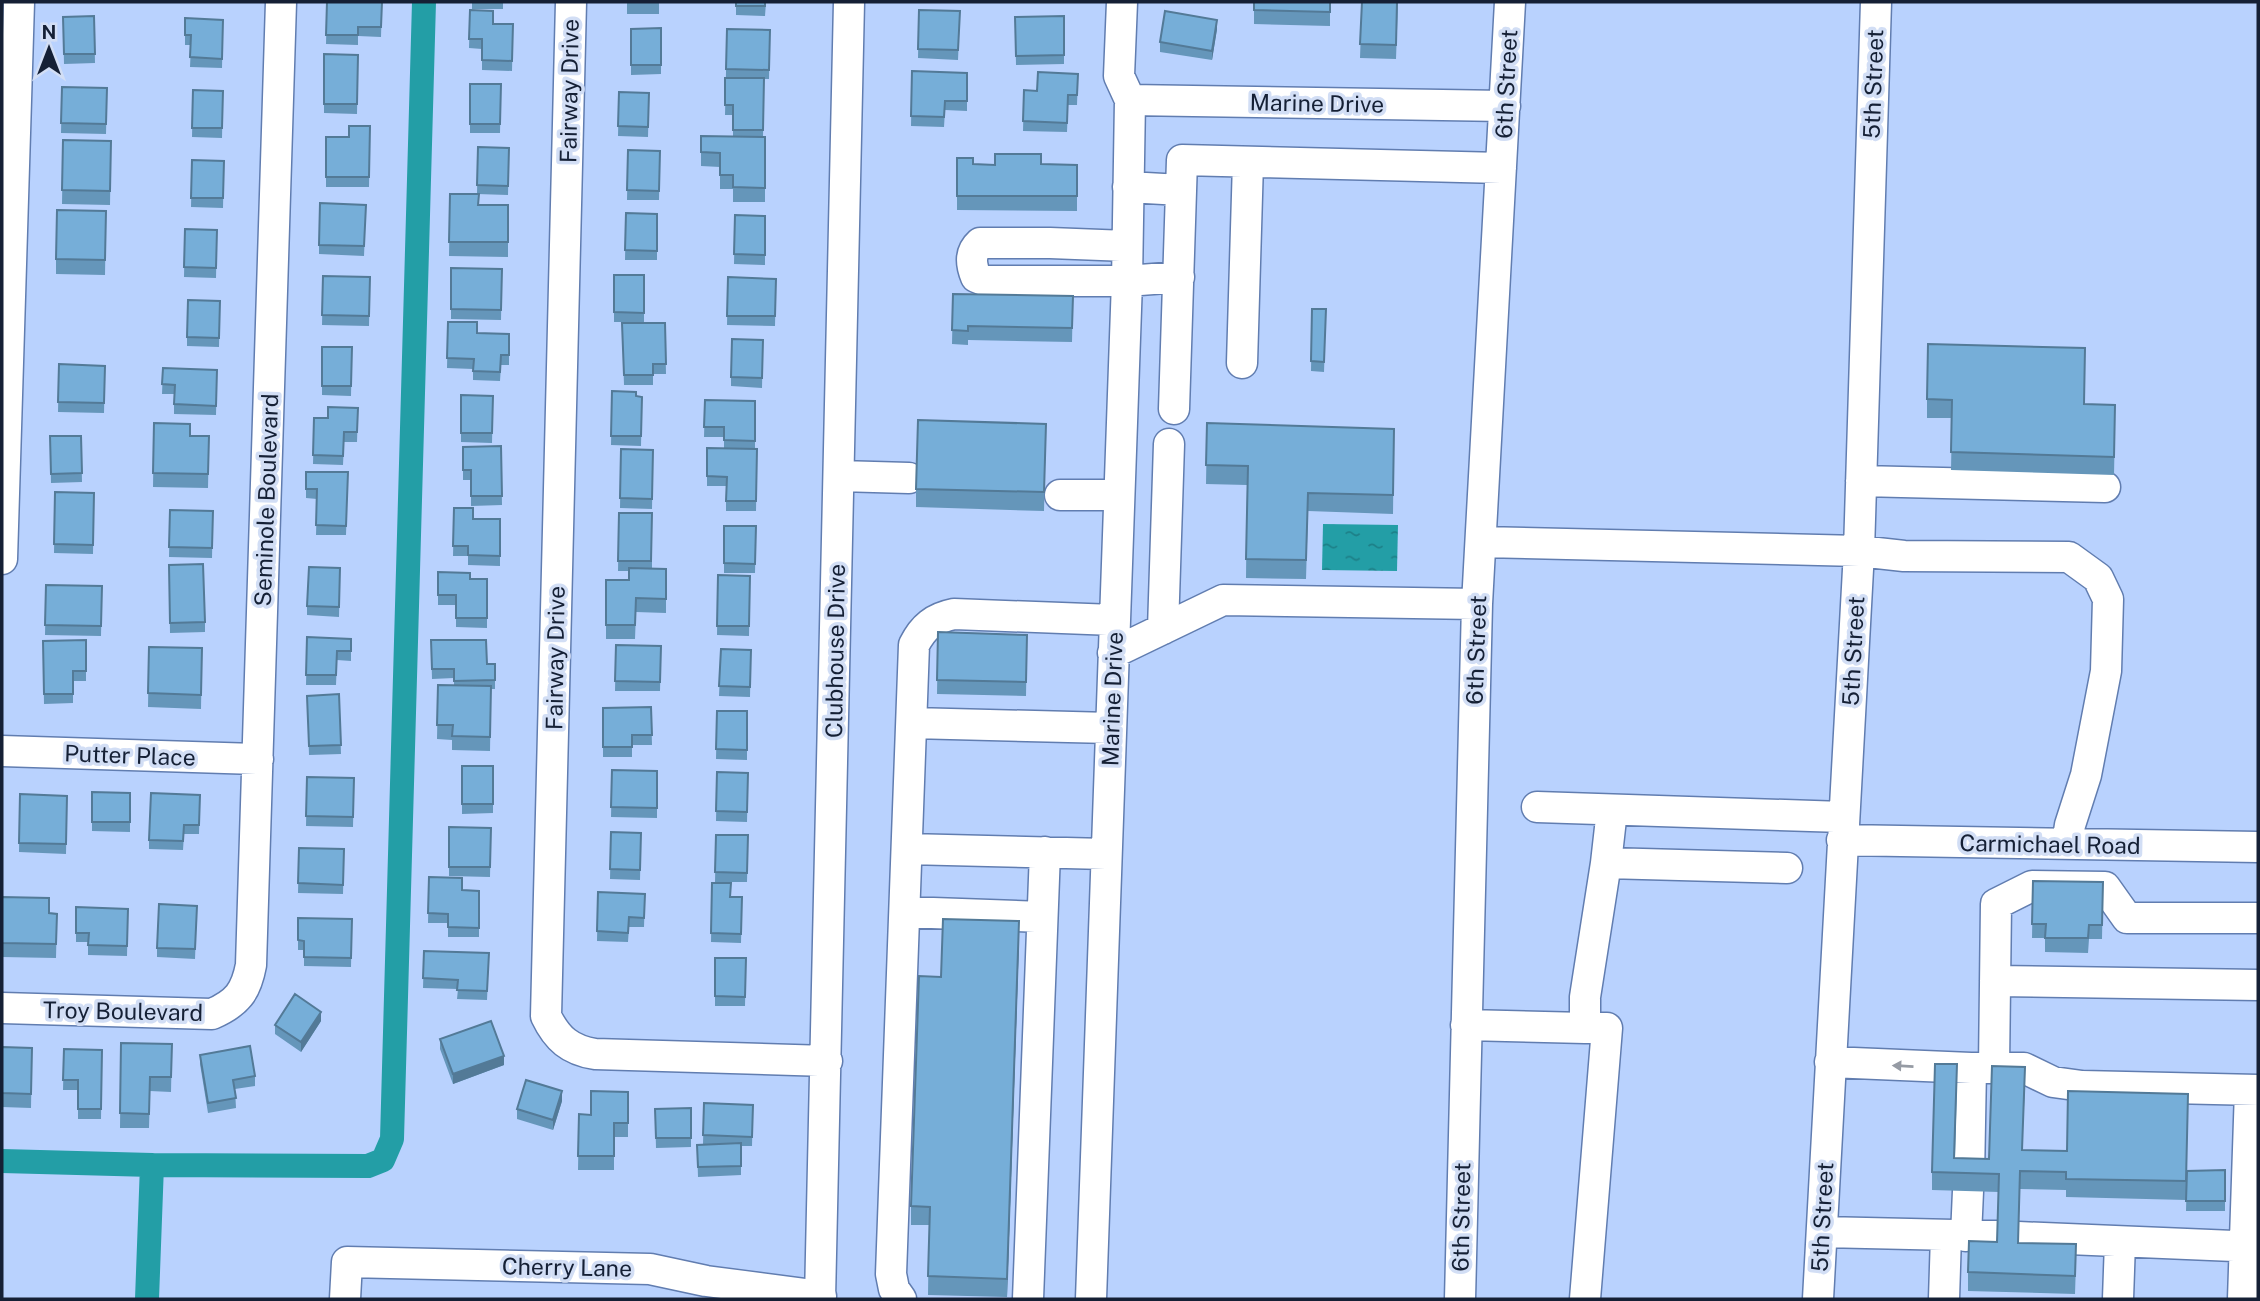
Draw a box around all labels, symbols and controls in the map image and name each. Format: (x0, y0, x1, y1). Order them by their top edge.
north arrow (14, 14, 84, 84)
street label: Fairway Drive (554, 19, 584, 163)
text: N (42, 21, 56, 43)
street label: 6th Street (1490, 29, 1522, 139)
street label: 5th Street (1858, 29, 1888, 139)
street label: Marine Drive (1249, 88, 1385, 118)
street label: Seminole Boulevard (249, 393, 283, 607)
street label: Clubhouse Drive (820, 564, 850, 738)
street label: Fairway Drive (540, 586, 570, 730)
street label: 6th Street (1461, 595, 1491, 705)
street label: 5th Street (1837, 596, 1869, 706)
street label: Marine Drive (1096, 631, 1128, 767)
street label: Putter Place (64, 739, 196, 771)
street label: Carmichael Road (1959, 829, 2141, 859)
street label: Troy Boulevard (43, 996, 203, 1026)
one-way arrow (1892, 1060, 1914, 1071)
street label: 6th Street (1447, 1162, 1475, 1272)
street label: 5th Street (1806, 1162, 1838, 1272)
street label: Cherry Lane (502, 1252, 632, 1282)

